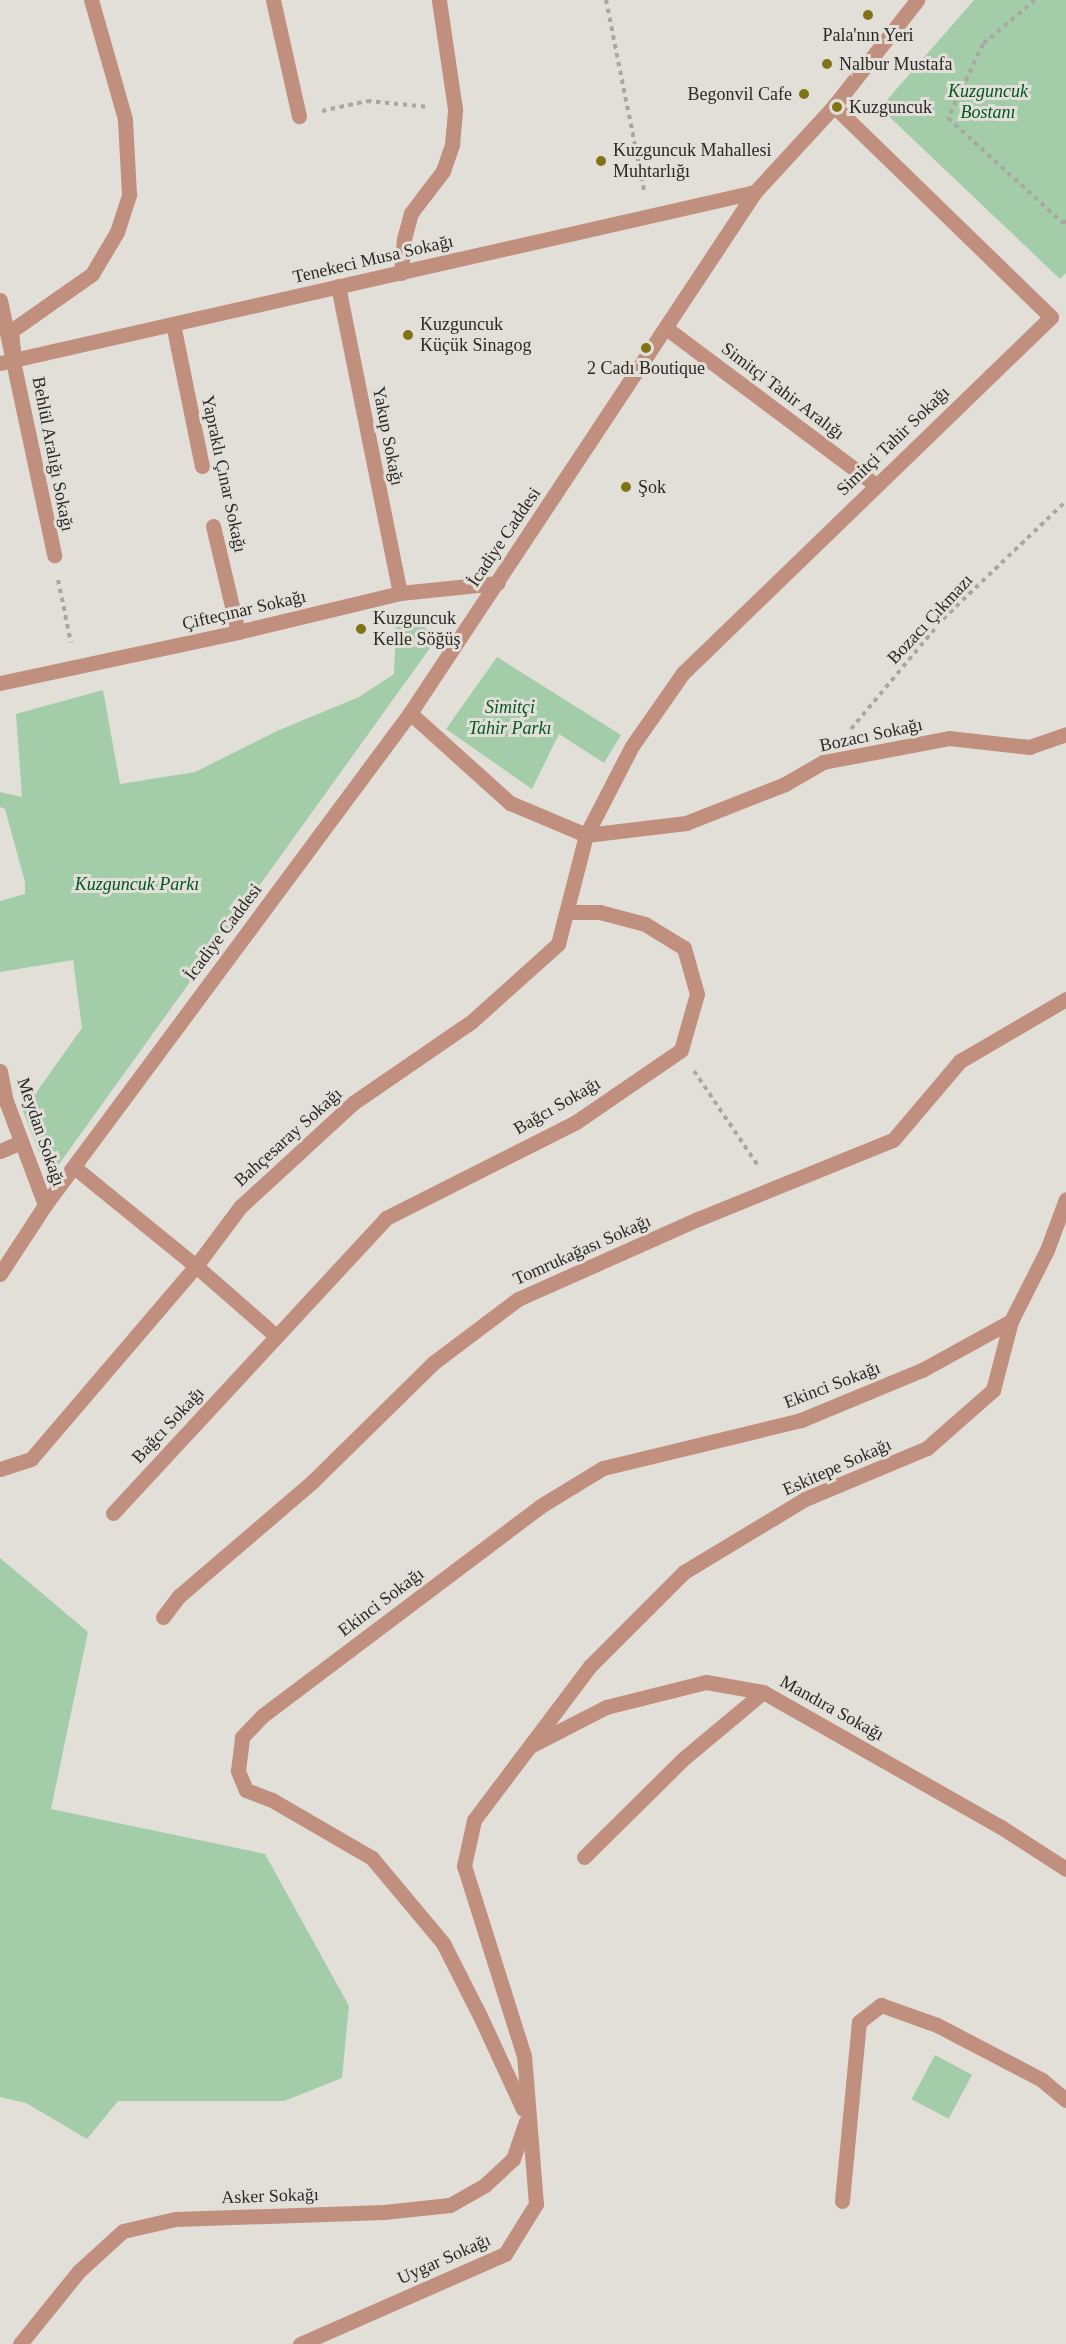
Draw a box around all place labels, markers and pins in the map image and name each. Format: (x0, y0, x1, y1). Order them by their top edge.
marker: Pala'nın Yeri (861, 8, 875, 22)
place label: Pala'nın Yeri (822, 24, 914, 46)
place label: Nalbur Mustafa (839, 53, 952, 75)
marker: Nalbur Mustafa (820, 57, 834, 71)
place label: Begonvil Cafe (688, 83, 792, 105)
marker: Begonvil Cafe (797, 87, 811, 101)
place label: Kuzguncuk (849, 96, 932, 118)
marker: Kuzguncuk (830, 100, 844, 114)
place label: Kuzguncuk Mahallesi Muhtarlığı (613, 140, 771, 182)
marker: Kuzguncuk Mahallesi Muhtarlığı (594, 154, 608, 168)
place label: Kuzguncuk Küçük Sinagog (420, 314, 531, 356)
marker: Kuzguncuk Küçük Sinagog (401, 328, 415, 342)
marker: 2 Cadı Boutique (639, 341, 653, 355)
place label: 2 Cadı Boutique (587, 357, 705, 379)
place label: Şok (638, 476, 666, 498)
marker: Şok (619, 480, 633, 494)
place label: Kuzguncuk Kelle Söğüş (373, 608, 460, 650)
marker: Kuzguncuk Kelle Söğüş (354, 622, 368, 636)

